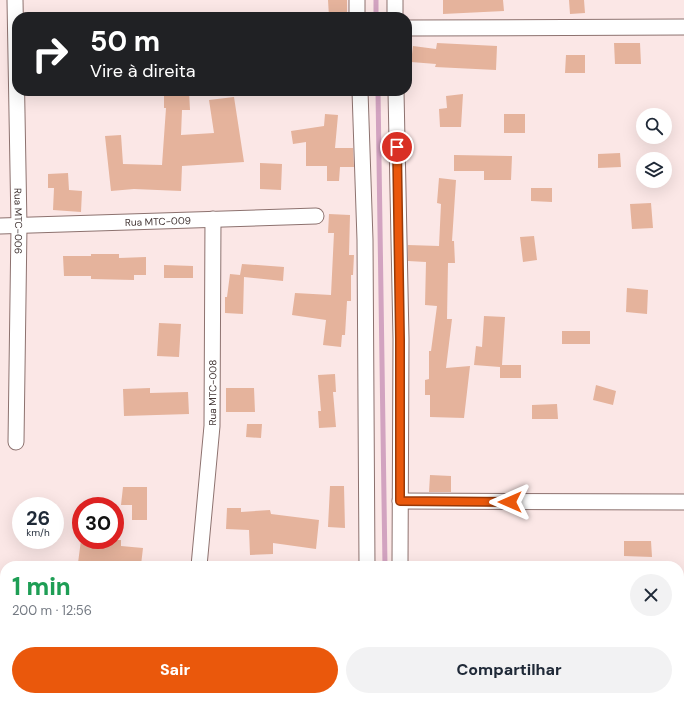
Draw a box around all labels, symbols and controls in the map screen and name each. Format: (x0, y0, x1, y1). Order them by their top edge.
text: 50 m (90, 23, 160, 60)
icon: right (24, 28, 76, 80)
text: Vire à direita (90, 59, 196, 83)
map controls (636, 108, 672, 188)
button: search (636, 108, 672, 144)
pin (380, 130, 414, 164)
icon: arrive (386, 136, 408, 158)
button: layers (636, 152, 672, 188)
street label: Rua MTC-006 (11, 188, 25, 254)
street label: Rua MTC-009 (125, 214, 191, 229)
street label: Rua MTC-008 (206, 360, 219, 426)
position arrow (489, 481, 531, 523)
speed limit sign: 30 (72, 497, 124, 549)
text: 26 (26, 505, 50, 531)
text: km/h (26, 526, 50, 539)
text: 1 min (12, 571, 71, 602)
button: close (630, 574, 672, 616)
text: 200 m · 12:56 (12, 602, 92, 619)
button: Sair (12, 647, 338, 693)
button: Compartilhar (346, 647, 672, 693)

